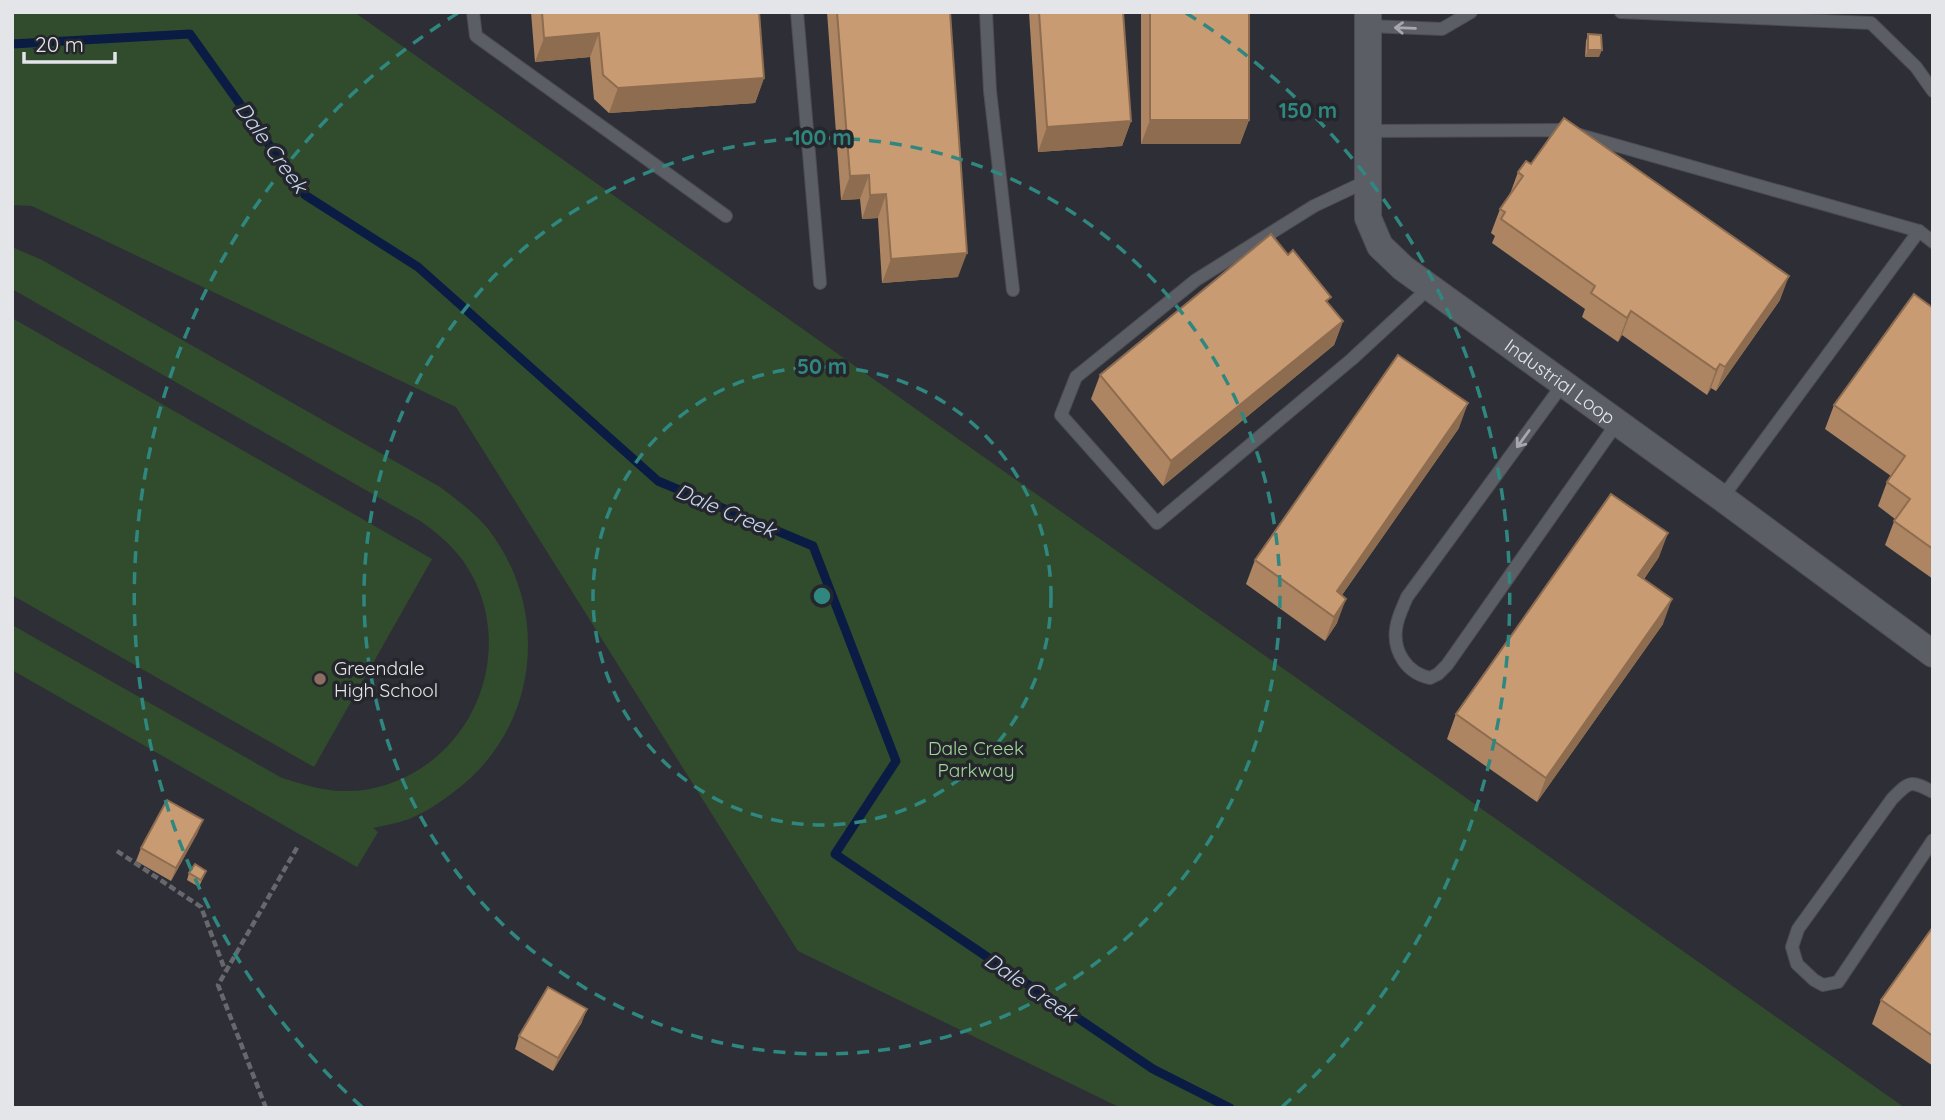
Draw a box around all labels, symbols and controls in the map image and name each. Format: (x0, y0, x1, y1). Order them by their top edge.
scale bar (24, 21, 116, 65)
one-way arrow (1394, 21, 1417, 34)
text: 20 m (35, 31, 84, 57)
water label: Dale Creek (230, 96, 315, 199)
text: 150 m (1279, 97, 1337, 123)
text: 100 m (792, 124, 852, 150)
street label: Industrial Loop (1500, 333, 1620, 429)
text: 50 m (797, 353, 847, 379)
one-way arrow (1516, 429, 1530, 448)
water label: Dale Creek (672, 477, 782, 543)
centre of rings (810, 584, 834, 608)
place label: Greendale High School (334, 656, 438, 702)
marker: Greendale High School (312, 671, 328, 687)
park label: Dale Creek Parkway (928, 736, 1024, 782)
water label: Dale Creek (980, 946, 1084, 1028)

